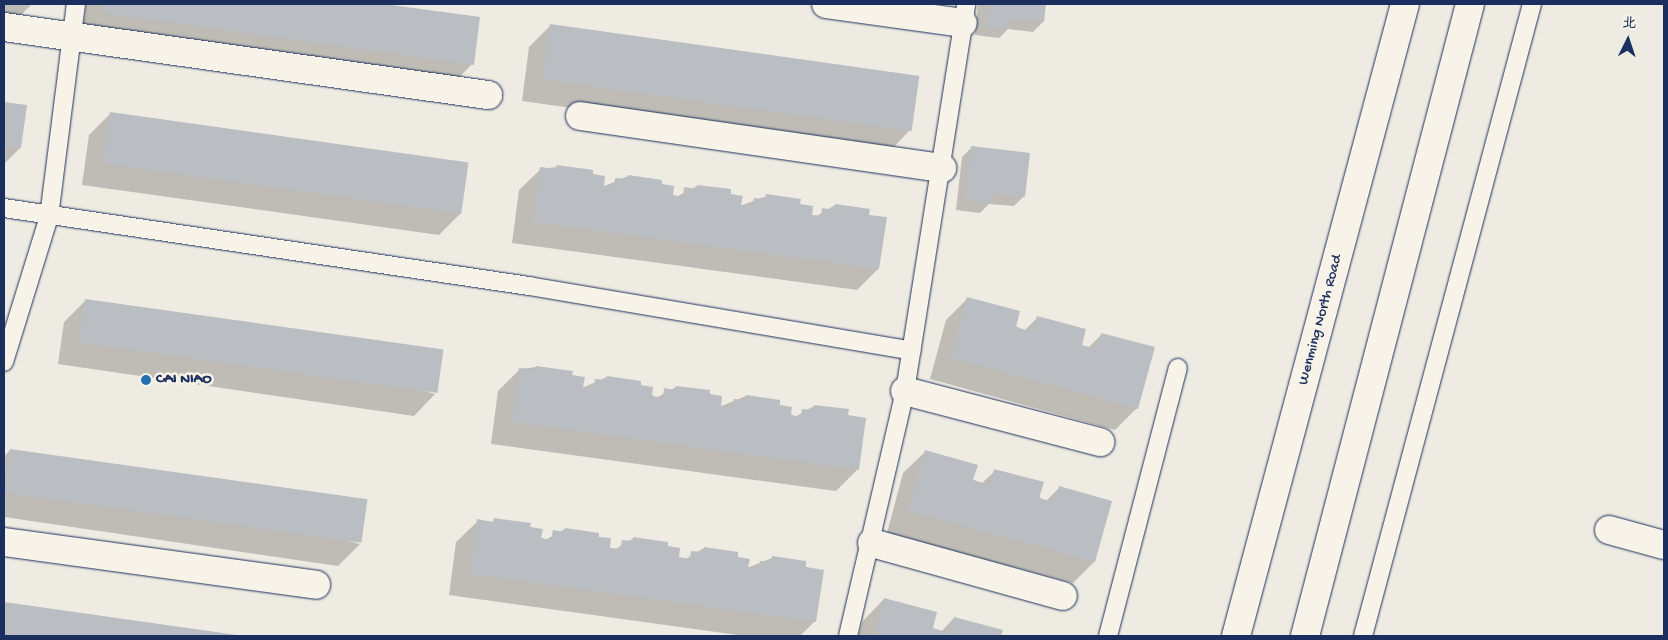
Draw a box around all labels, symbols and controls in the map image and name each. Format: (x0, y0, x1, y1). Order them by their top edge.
north arrow (1603, 15, 1653, 65)
text: 北 (1622, 16, 1637, 34)
street label: Wenming North Road (1295, 253, 1347, 387)
place label: CAI NIAO (156, 371, 211, 389)
marker: CAI NIAO (140, 374, 152, 386)

